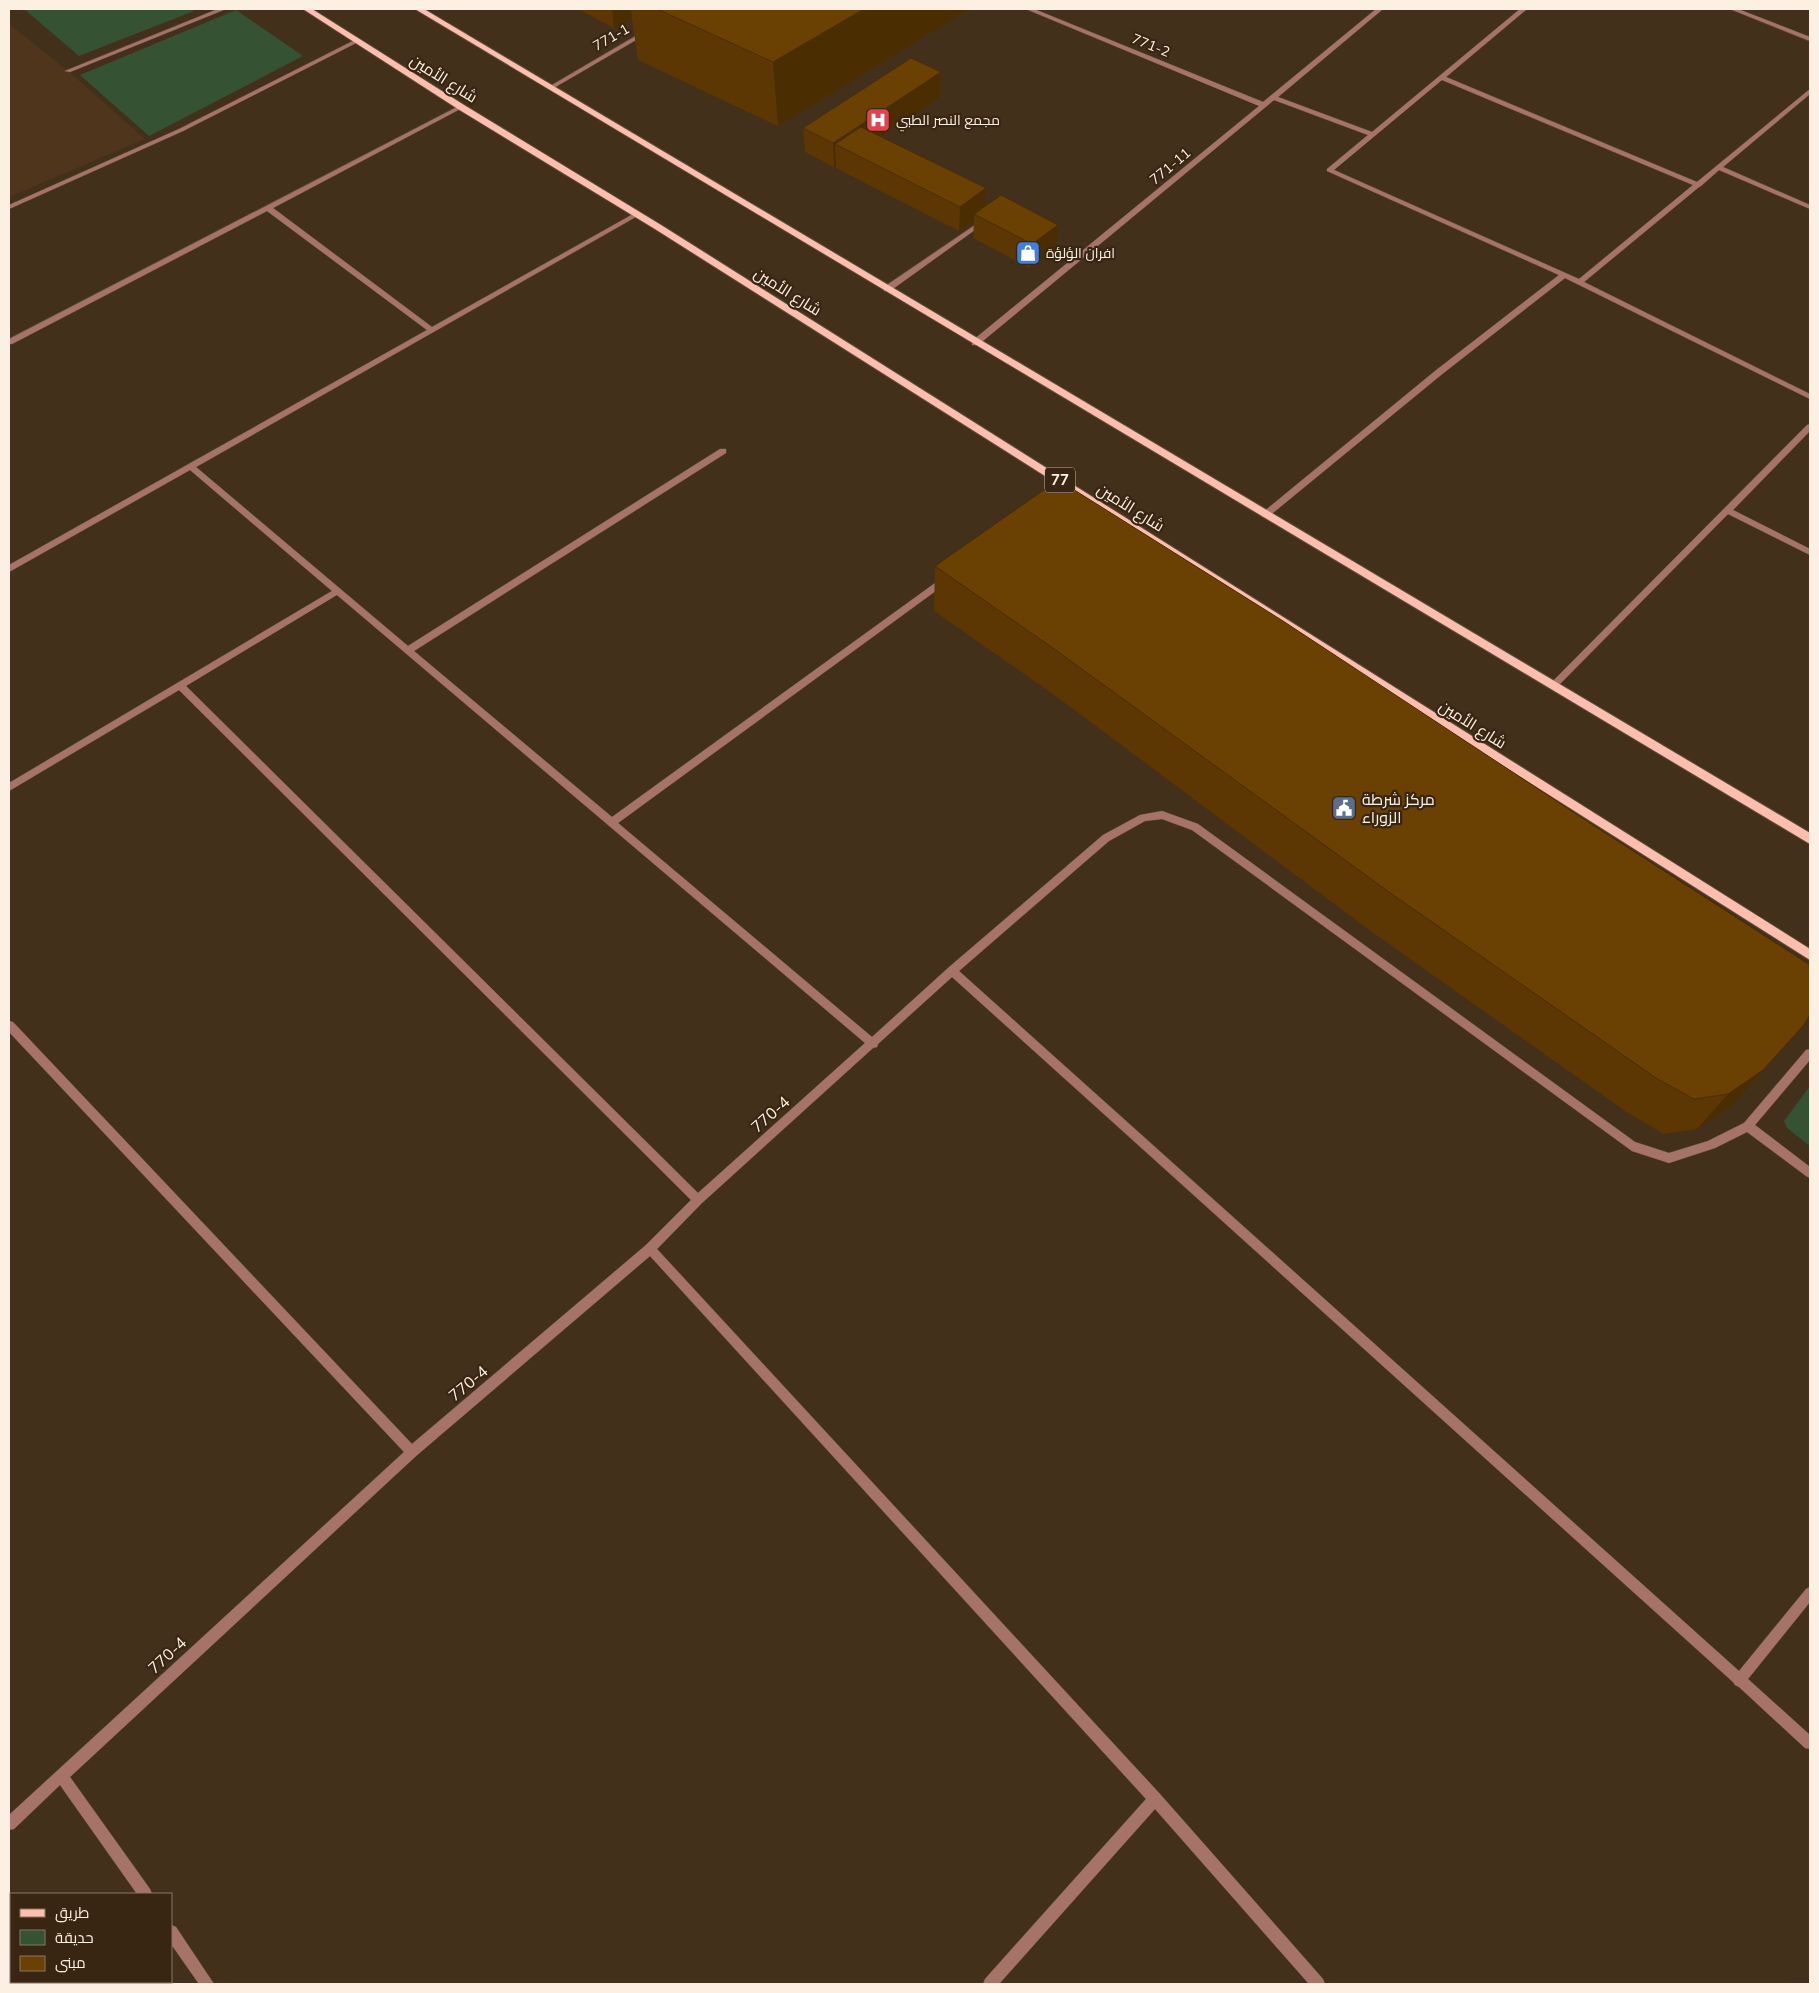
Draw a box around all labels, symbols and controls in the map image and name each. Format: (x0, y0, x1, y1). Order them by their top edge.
street label: 771-1 (589, 19, 633, 56)
street label: 771-2 (1129, 29, 1173, 62)
street label: شارع الأمين (405, 49, 481, 108)
hospital icon: مجمع النصر الطبي (865, 107, 891, 133)
place label: مجمع النصر الطبي (896, 111, 1000, 132)
street label: 771-11 (1146, 144, 1195, 189)
shop icon: افران الؤلؤة (1015, 240, 1041, 266)
place label: افران الؤلؤة (1046, 244, 1115, 263)
street label: شارع الأمين (749, 262, 825, 321)
road number: 77 (1045, 468, 1075, 492)
street label: شارع الأمين (1092, 478, 1168, 537)
street label: شارع الأمين (1434, 695, 1510, 754)
place label: مركز شرطة الزوراء (1362, 789, 1435, 829)
public building icon: مركز شرطة الزوراء (1331, 795, 1357, 821)
street label: 770-4 (747, 1091, 795, 1138)
street label: 770-4 (444, 1361, 493, 1407)
street label: 770-4 (144, 1632, 192, 1679)
legend (10, 1893, 172, 1983)
text: طريق (55, 1903, 89, 1923)
text: حديقة (55, 1928, 94, 1948)
text: مبنى (55, 1953, 86, 1973)

